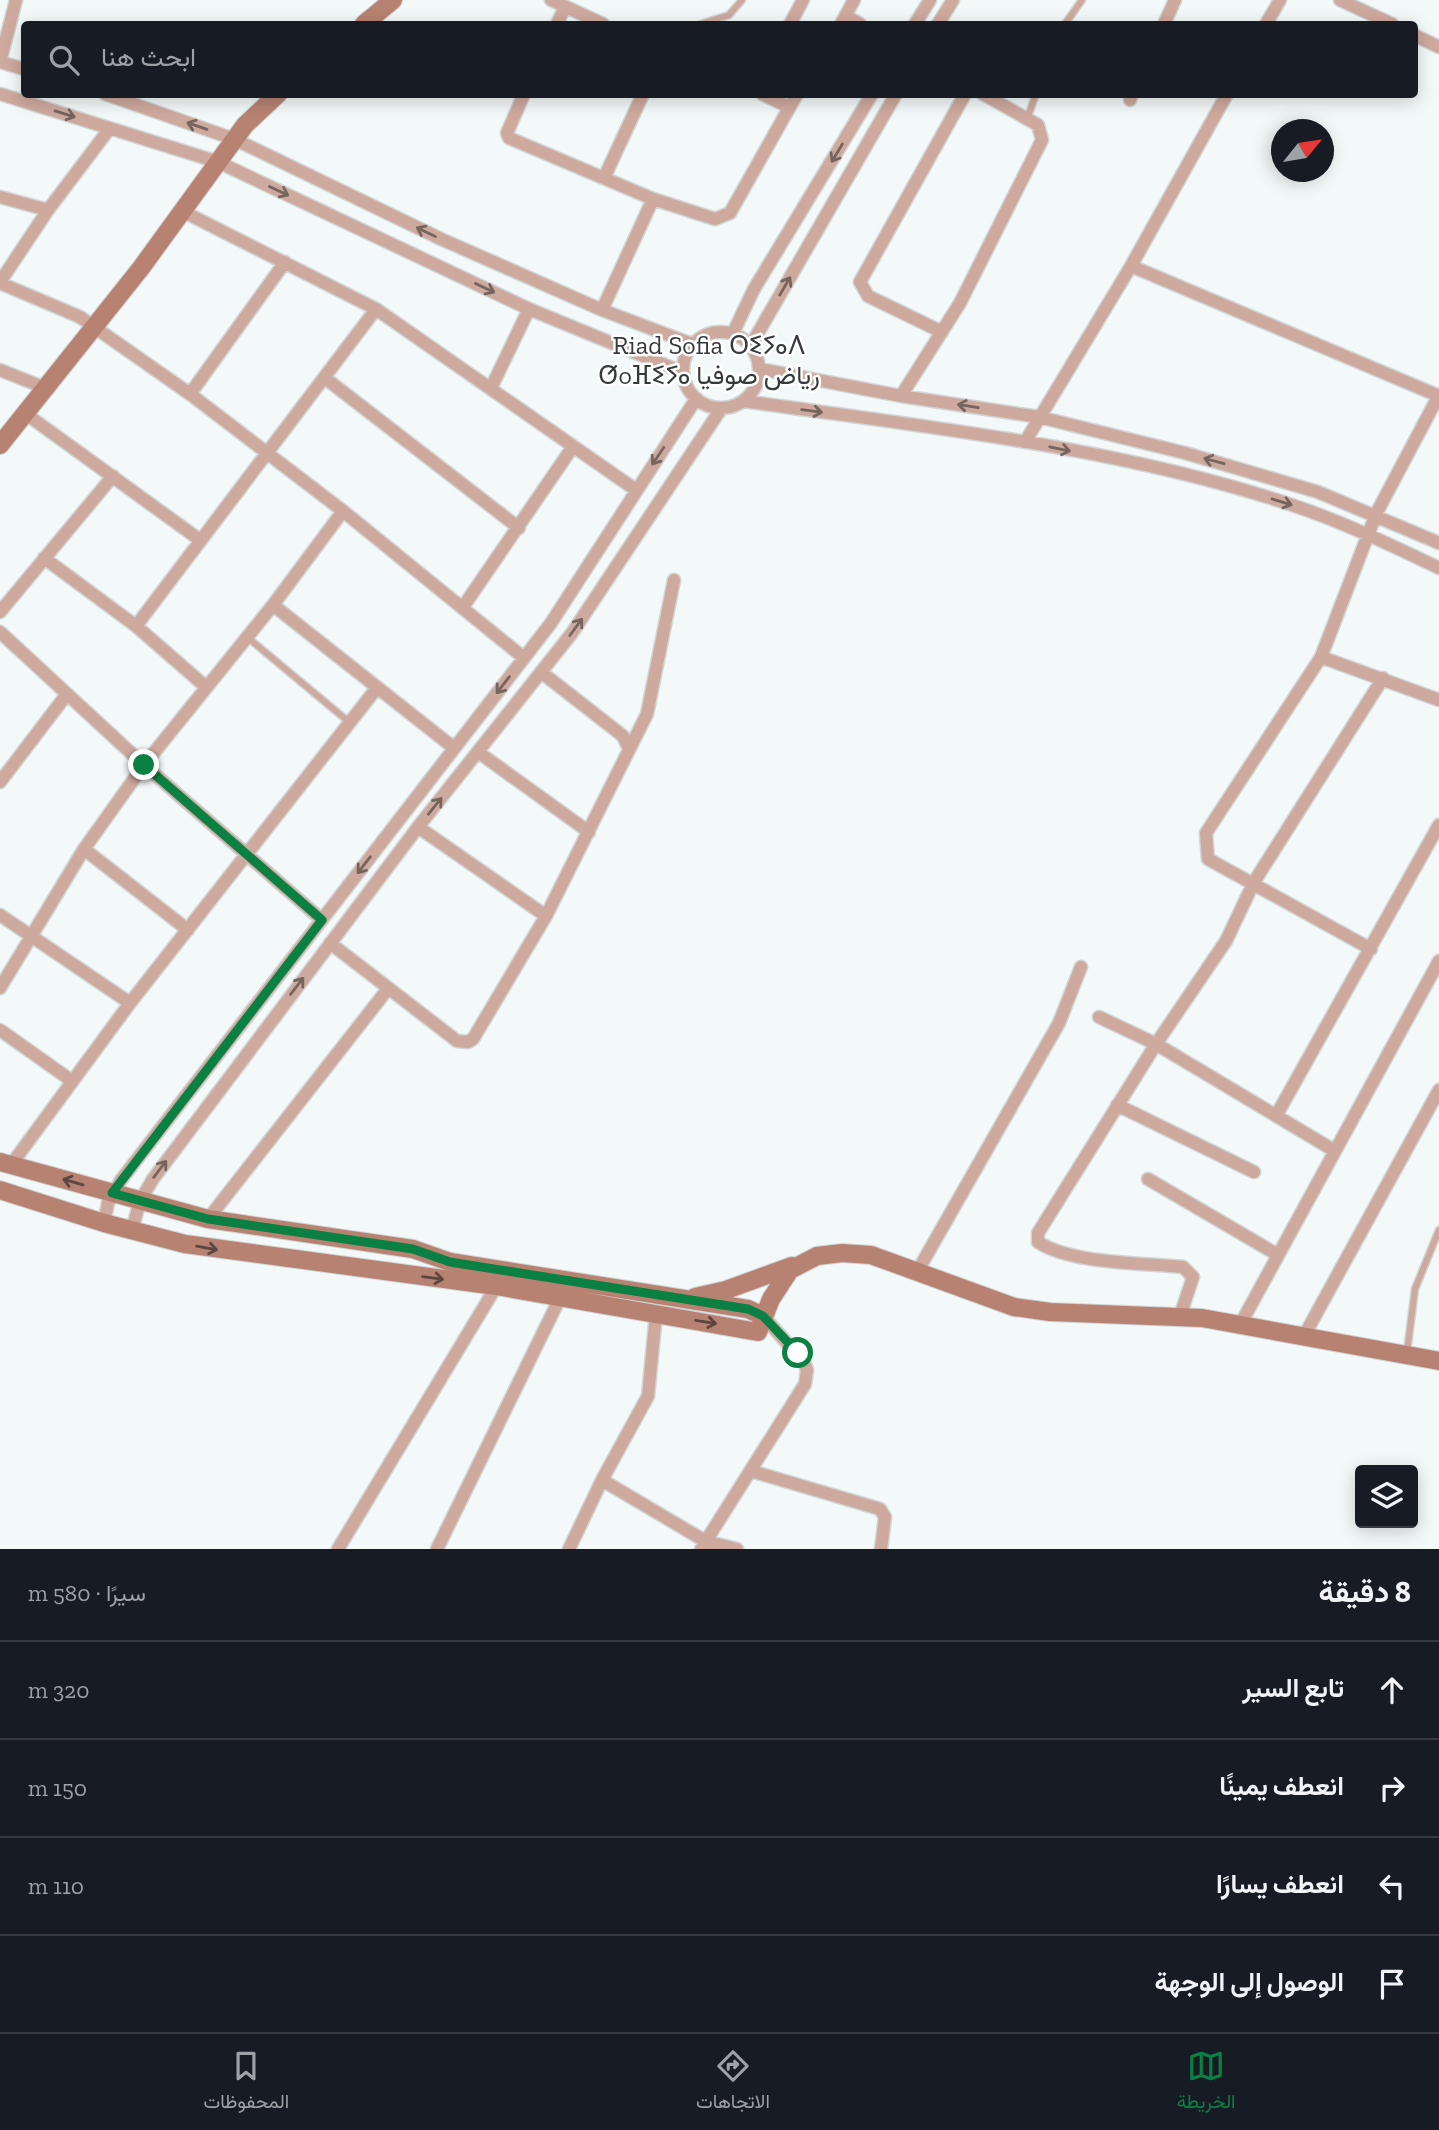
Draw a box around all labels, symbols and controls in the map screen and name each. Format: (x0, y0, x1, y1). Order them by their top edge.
search box (21, 21, 1418, 98)
icon: search (45, 41, 83, 79)
text: ابحث هنا (101, 41, 196, 73)
one-way arrow (54, 109, 76, 122)
one-way arrow (186, 119, 208, 132)
north arrow (1271, 119, 1334, 182)
one-way arrow (830, 142, 844, 162)
one-way arrow (268, 184, 289, 198)
one-way arrow (416, 225, 437, 238)
one-way arrow (778, 277, 792, 297)
one-way arrow (474, 283, 495, 296)
district label: Riad Sofia ⵔⵉⵢⴰⴷ ⵚoⴼⵉⵢⴰ رياض صوفيا (598, 329, 820, 391)
one-way arrow (957, 400, 980, 413)
one-way arrow (800, 404, 822, 417)
one-way arrow (1048, 443, 1071, 457)
one-way arrow (651, 446, 665, 466)
one-way arrow (1203, 454, 1226, 467)
one-way arrow (1270, 496, 1292, 509)
one-way arrow (568, 618, 583, 637)
one-way arrow (496, 675, 511, 694)
route end (128, 749, 159, 780)
one-way arrow (427, 797, 442, 816)
one-way arrow (356, 855, 371, 874)
one-way arrow (289, 978, 304, 996)
one-way arrow (152, 1159, 167, 1178)
one-way arrow (62, 1175, 84, 1188)
one-way arrow (195, 1241, 218, 1255)
one-way arrow (421, 1271, 444, 1284)
one-way arrow (694, 1316, 716, 1329)
route start (782, 1337, 813, 1368)
map controls (1355, 1465, 1418, 1528)
button: layers (1355, 1465, 1418, 1528)
text: 8 دقيقة (1318, 1574, 1411, 1610)
text: سيرًا · 580 m (28, 1579, 146, 1607)
icon: ahead (1373, 1671, 1411, 1709)
text: تابع السير (1242, 1672, 1344, 1704)
text: 320 m (28, 1676, 89, 1704)
icon: right (1373, 1769, 1411, 1807)
text: انعطف يمينًا (1219, 1770, 1344, 1802)
text: 150 m (28, 1774, 87, 1802)
icon: left (1373, 1867, 1411, 1905)
text: انعطف يسارًا (1216, 1868, 1344, 1900)
text: 110 m (28, 1872, 84, 1900)
icon: arrive (1373, 1965, 1411, 2003)
text: الوصول إلى الوجهة (1155, 1966, 1344, 1998)
tab: المحفوظات (204, 2047, 289, 2118)
tab: الاتجاهات (696, 2047, 770, 2118)
tab: الخريطة (1177, 2047, 1236, 2118)

